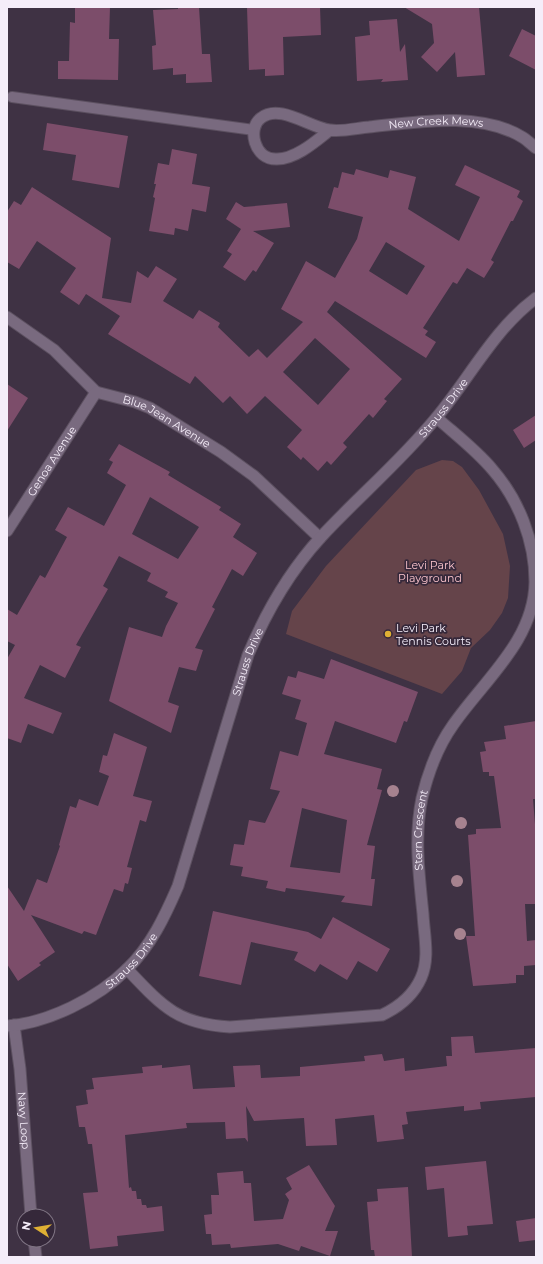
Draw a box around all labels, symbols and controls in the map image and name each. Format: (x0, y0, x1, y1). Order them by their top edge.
street label: New Creek Mews (388, 113, 485, 132)
street label: Strauss Drive (416, 375, 471, 440)
street label: Blue Jean Avenue (121, 392, 214, 451)
street label: Genoa Avenue (24, 423, 80, 499)
park label: Levi Park Playground (398, 558, 462, 585)
place label: Levi Park Tennis Courts (396, 621, 471, 648)
street label: Strauss Drive (229, 625, 266, 698)
marker: Levi Park Tennis Courts (383, 629, 393, 639)
street label: Stern Crescent (411, 788, 431, 871)
street label: Strauss Drive (102, 930, 161, 992)
street label: Navy Loop (15, 1091, 33, 1150)
north arrow (16, 1208, 56, 1248)
text: N (18, 1220, 34, 1232)

